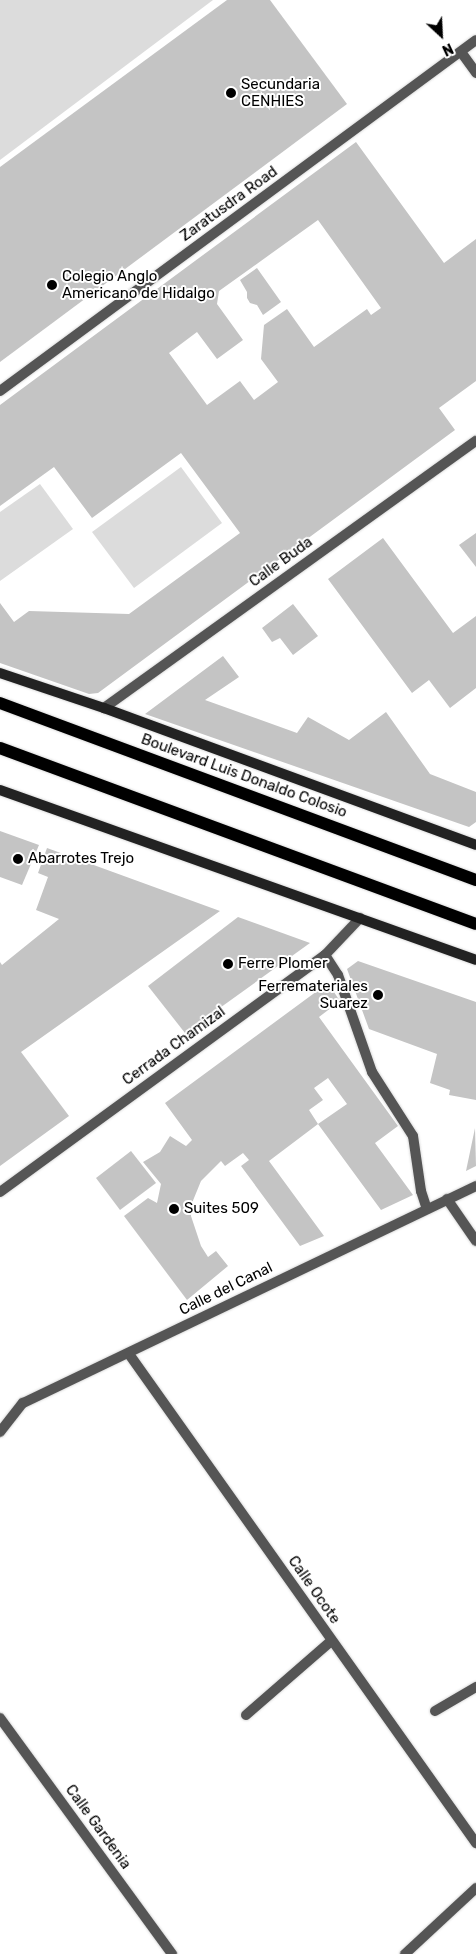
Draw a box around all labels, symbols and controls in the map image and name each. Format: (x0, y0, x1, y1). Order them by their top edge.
north arrow (416, 10, 466, 60)
text: N (439, 39, 456, 59)
place label: Secundaria CENHIES (241, 75, 320, 110)
marker: Secundaria CENHIES (225, 87, 237, 99)
street label: Zaratusdra Road (177, 163, 281, 245)
place label: Colegio Anglo Americano de Hidalgo (62, 267, 215, 302)
marker: Colegio Anglo Americano de Hidalgo (46, 279, 58, 291)
street label: Calle Buda (246, 533, 316, 591)
street label: Boulevard Luis Donaldo Colosio (139, 730, 349, 822)
place label: Abarrotes Trejo (28, 850, 134, 868)
marker: Abarrotes Trejo (12, 853, 24, 865)
place label: Ferre Plomer (238, 955, 328, 973)
marker: Ferre Plomer (222, 958, 234, 970)
place label: Ferremateriales Suarez (258, 977, 368, 1012)
marker: Ferremateriales Suarez (372, 989, 384, 1001)
street label: Cerrada Chamizal (119, 1003, 229, 1089)
place label: Suites 509 (184, 1200, 259, 1218)
marker: Suites 509 (168, 1203, 180, 1215)
street label: Calle del Canal (176, 1259, 276, 1319)
street label: Calle Ocote (284, 1553, 344, 1627)
street label: Calle Gardenia (61, 1781, 135, 1873)

